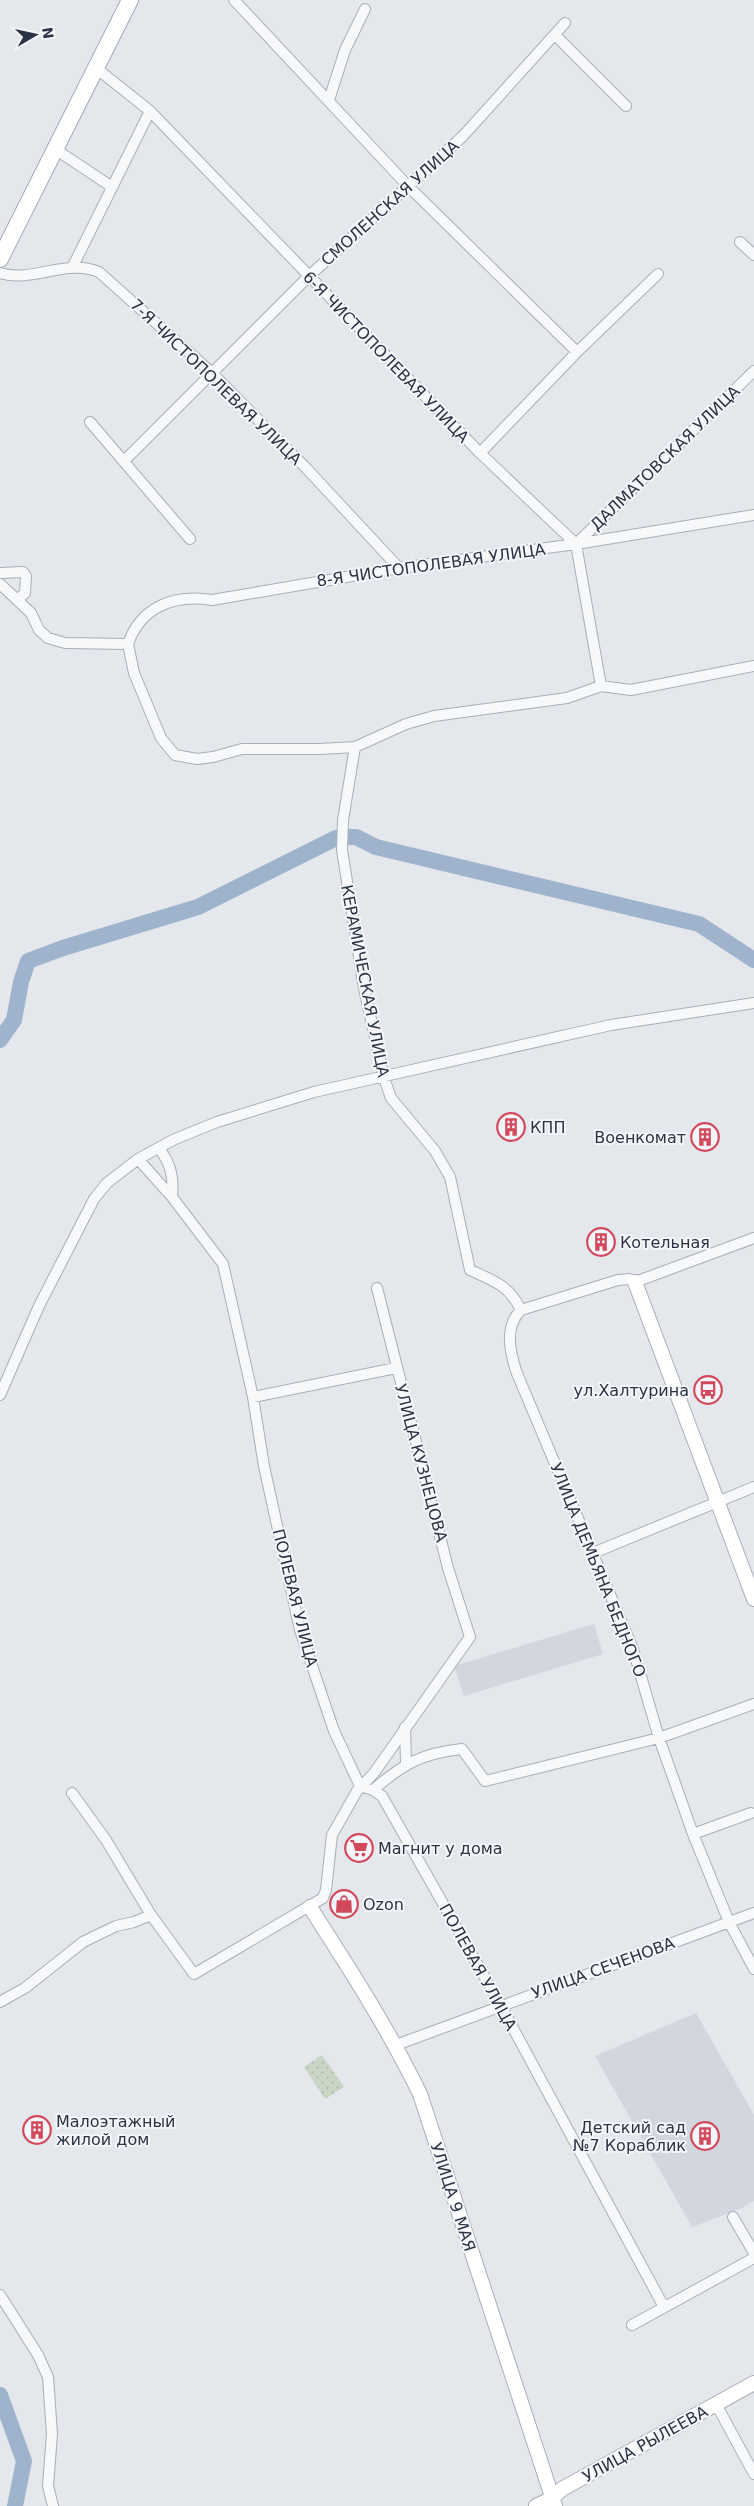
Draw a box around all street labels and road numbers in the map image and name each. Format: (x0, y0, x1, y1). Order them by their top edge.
street label: СМОЛЕНСКАЯ УЛИЦА (317, 136, 463, 270)
street label: 6-Я ЧИСТОПОЛЕВАЯ УЛИЦА (299, 267, 473, 447)
street label: 7-Я ЧИСТОПОЛЕВАЯ УЛИЦА (126, 295, 306, 469)
street label: ДАЛМАТОВСКАЯ УЛИЦА (586, 382, 744, 534)
street label: 8-Я ЧИСТОПОЛЕВАЯ УЛИЦА (315, 540, 547, 590)
street label: КЕРАМИЧЕСКАЯ УЛИЦА (337, 883, 393, 1079)
street label: УЛИЦА КУЗНЕЦОВА (391, 1382, 451, 1544)
street label: УЛИЦА ДЕМЬЯНА БЕДНОГО (546, 1460, 650, 1680)
street label: ПОЛЕВАЯ УЛИЦА (269, 1527, 321, 1669)
street label: ПОЛЕВАЯ УЛИЦА (435, 1900, 521, 2034)
street label: УЛИЦА СЕЧЕНОВА (529, 1933, 677, 2003)
street label: УЛИЦА 9 МАЯ (426, 2140, 480, 2254)
street label: УЛИЦА РЫЛЕЕВА (579, 2402, 711, 2486)

